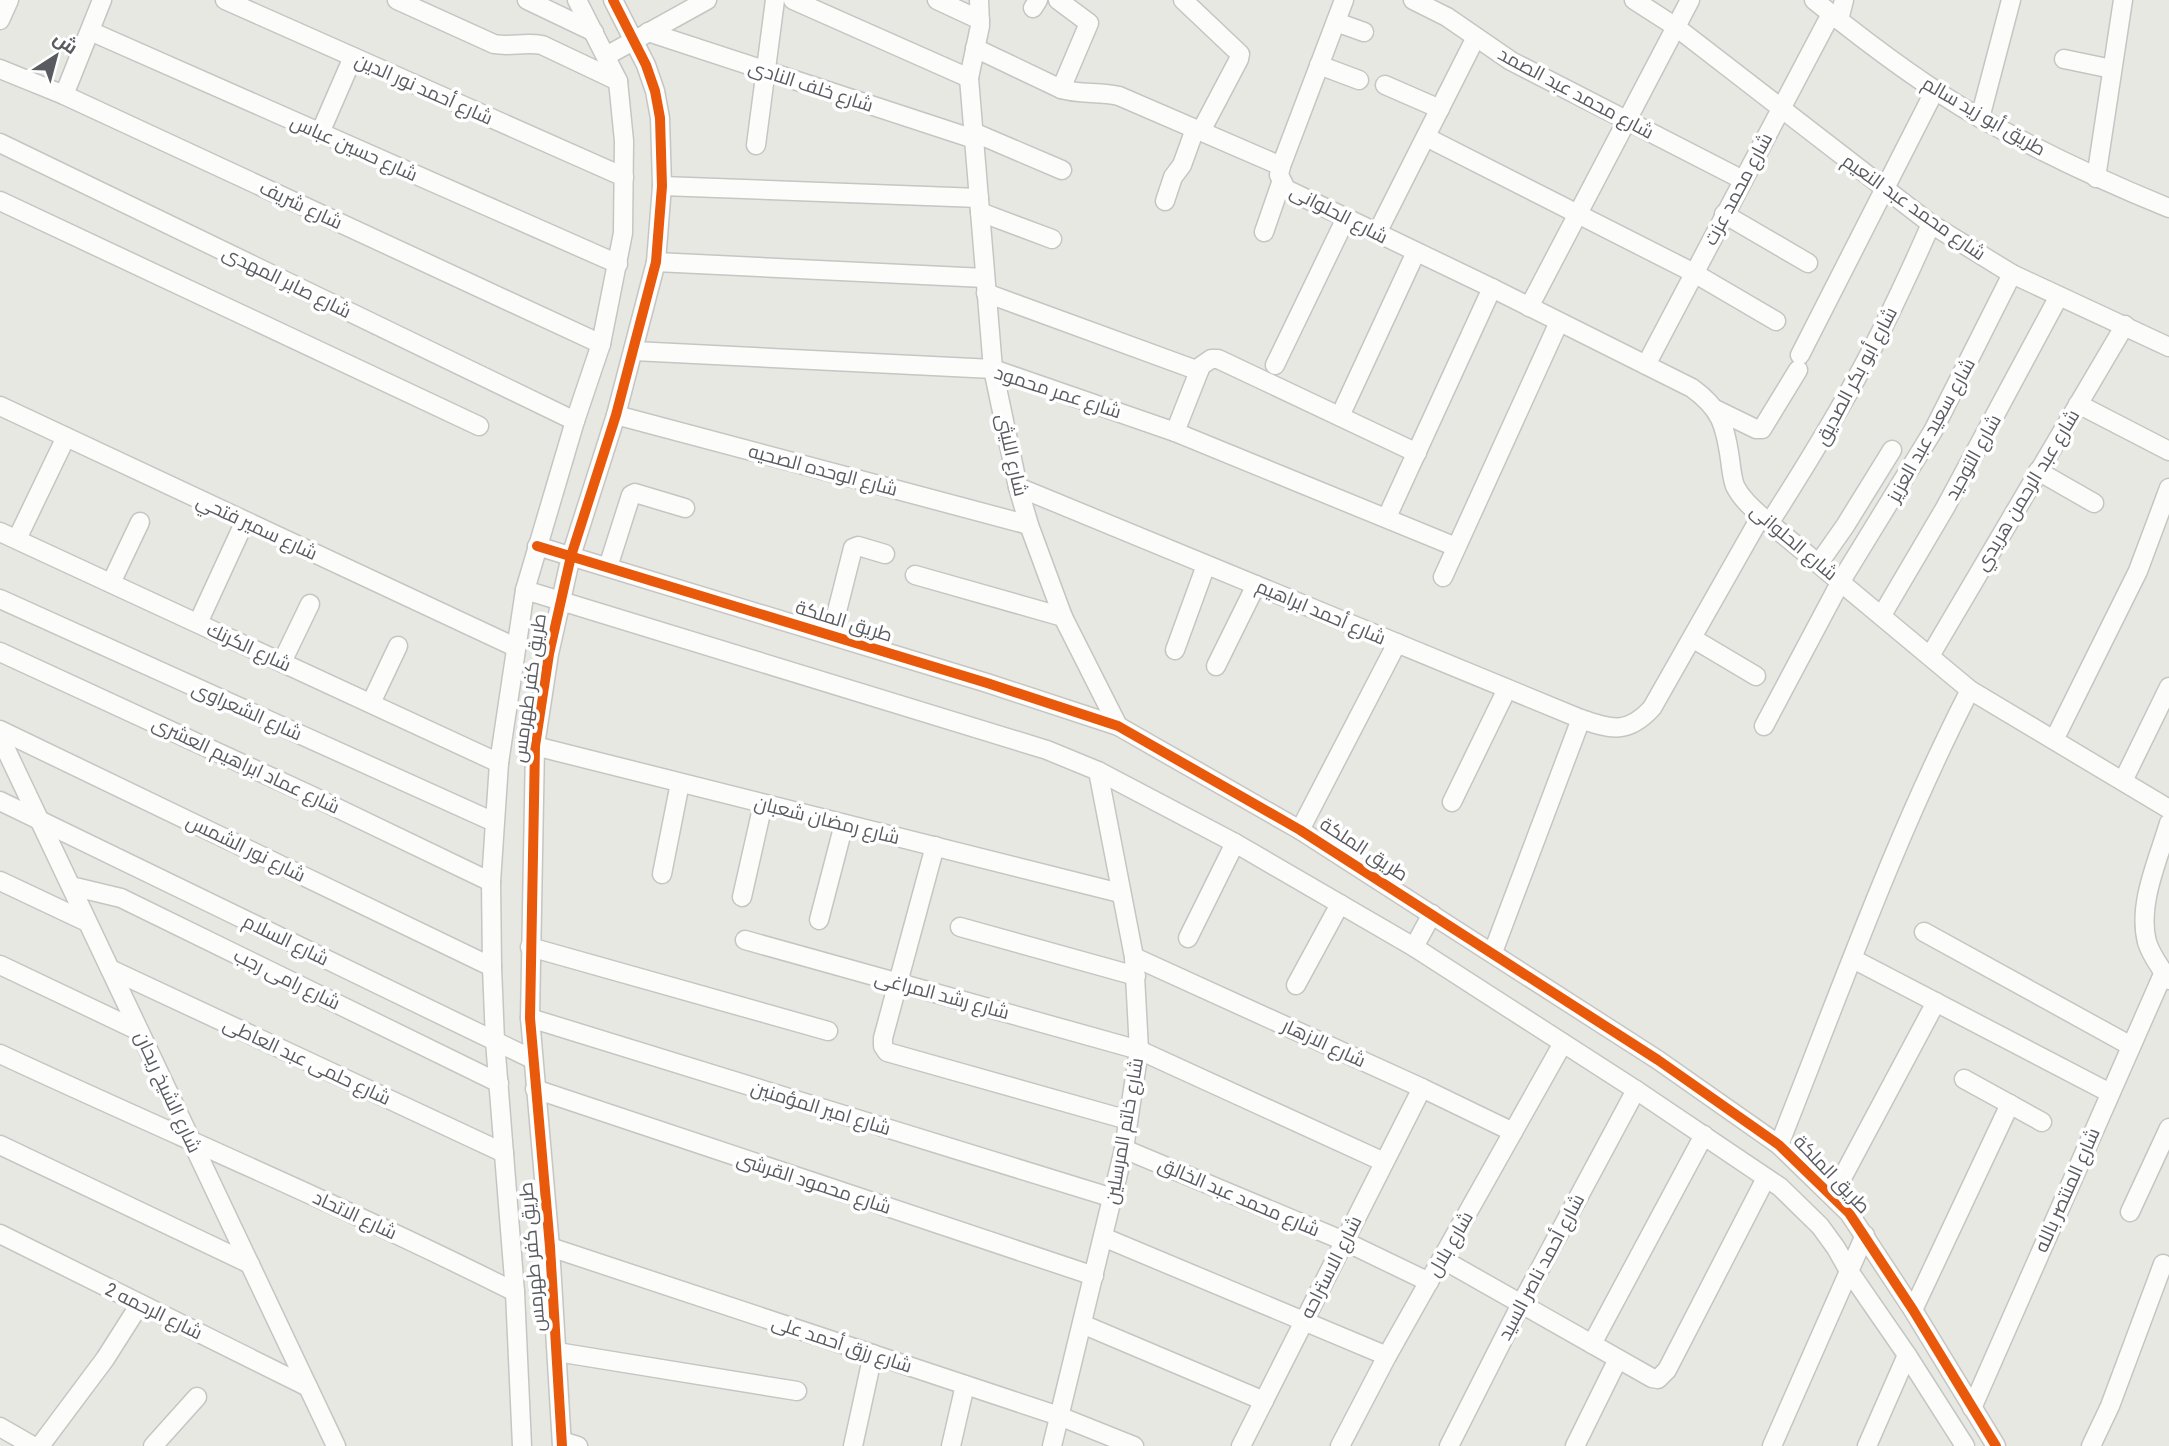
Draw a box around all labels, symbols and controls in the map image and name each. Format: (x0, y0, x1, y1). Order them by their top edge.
north arrow (21, 21, 91, 91)
text: ش (49, 26, 82, 59)
street label: شارع محمد عبد الصمد (1493, 42, 1658, 146)
street label: شارع أحمد نور الدين (351, 48, 496, 132)
street label: شارع خلف النادى (745, 55, 876, 119)
street label: طريق أبو زيد سالم (1917, 71, 2050, 162)
street label: شارع حسين عباس (286, 110, 421, 188)
street label: شارع محمد عزت (1699, 129, 1779, 250)
street label: شارع محمد عبد النعيم (1837, 149, 1990, 267)
street label: شارع شريف (255, 176, 346, 236)
street label: شارع الحلوانى (1285, 180, 1392, 250)
street label: شارع صابر المهدى (218, 241, 355, 325)
street label: شارع أبو بكر الصديق (1810, 303, 1904, 450)
street label: شارع سعيد عبد العزيز (1881, 354, 1982, 508)
street label: شارع عمر محمود (991, 361, 1124, 425)
street label: شارع عبد الرحمن هريدي (1970, 405, 2087, 576)
street label: شارع التوحيد (1940, 410, 2008, 505)
street label: شارع الليثى (989, 411, 1033, 499)
street label: شارع الوحده الصحيه (746, 439, 900, 503)
street label: شارع سمير فتحي (192, 489, 321, 568)
street label: شارع الحلوانى (1744, 499, 1842, 587)
street label: شارع أحمد ابراهيم (1252, 574, 1389, 651)
street label: طريق الملكة (792, 595, 895, 648)
street label: طريق كفر طهرمس (507, 612, 552, 764)
street label: شارع الكرنك (202, 617, 295, 678)
street label: شارع الشعراوى (188, 676, 306, 747)
street label: شارع عماد ابراهيم العشرى (148, 711, 343, 820)
street label: شارع رمضان شعبان (752, 791, 902, 851)
street label: شارع نور الشمس (182, 809, 309, 889)
street label: طريق الملكة (1315, 812, 1412, 887)
street label: شارع السلام (239, 909, 333, 972)
street label: شارع رامى رجب (229, 943, 344, 1016)
street label: شارع رشد المراغى (872, 966, 1012, 1026)
street label: شارع حلمى عبد العاطى (219, 1012, 394, 1112)
street label: شارع الازهار (1277, 1013, 1369, 1074)
street label: شارع الشيخ ريحان (128, 1028, 206, 1157)
street label: شارع خاتم المرسلين (1100, 1056, 1150, 1206)
street label: شارع امير المؤمنين (748, 1076, 894, 1142)
street label: شارع المنتصر بالله (2029, 1124, 2107, 1257)
street label: طريق الملكة (1788, 1130, 1875, 1219)
street label: شارع محمود القرشى (733, 1147, 894, 1221)
street label: شارع محمد عبد الخالق (1154, 1153, 1323, 1243)
street label: طريق كفر طهرمس (514, 1181, 551, 1333)
street label: شارع الاتحاد (309, 1186, 401, 1246)
street label: شارع أحمد ناصر السيد (1493, 1190, 1591, 1345)
street label: شارع بلال (1422, 1207, 1480, 1282)
street label: شارع الاستراحه (1295, 1212, 1368, 1323)
street label: شارع الرحمه 2 (101, 1278, 206, 1346)
street label: شارع رزق أحمد على (768, 1310, 915, 1379)

